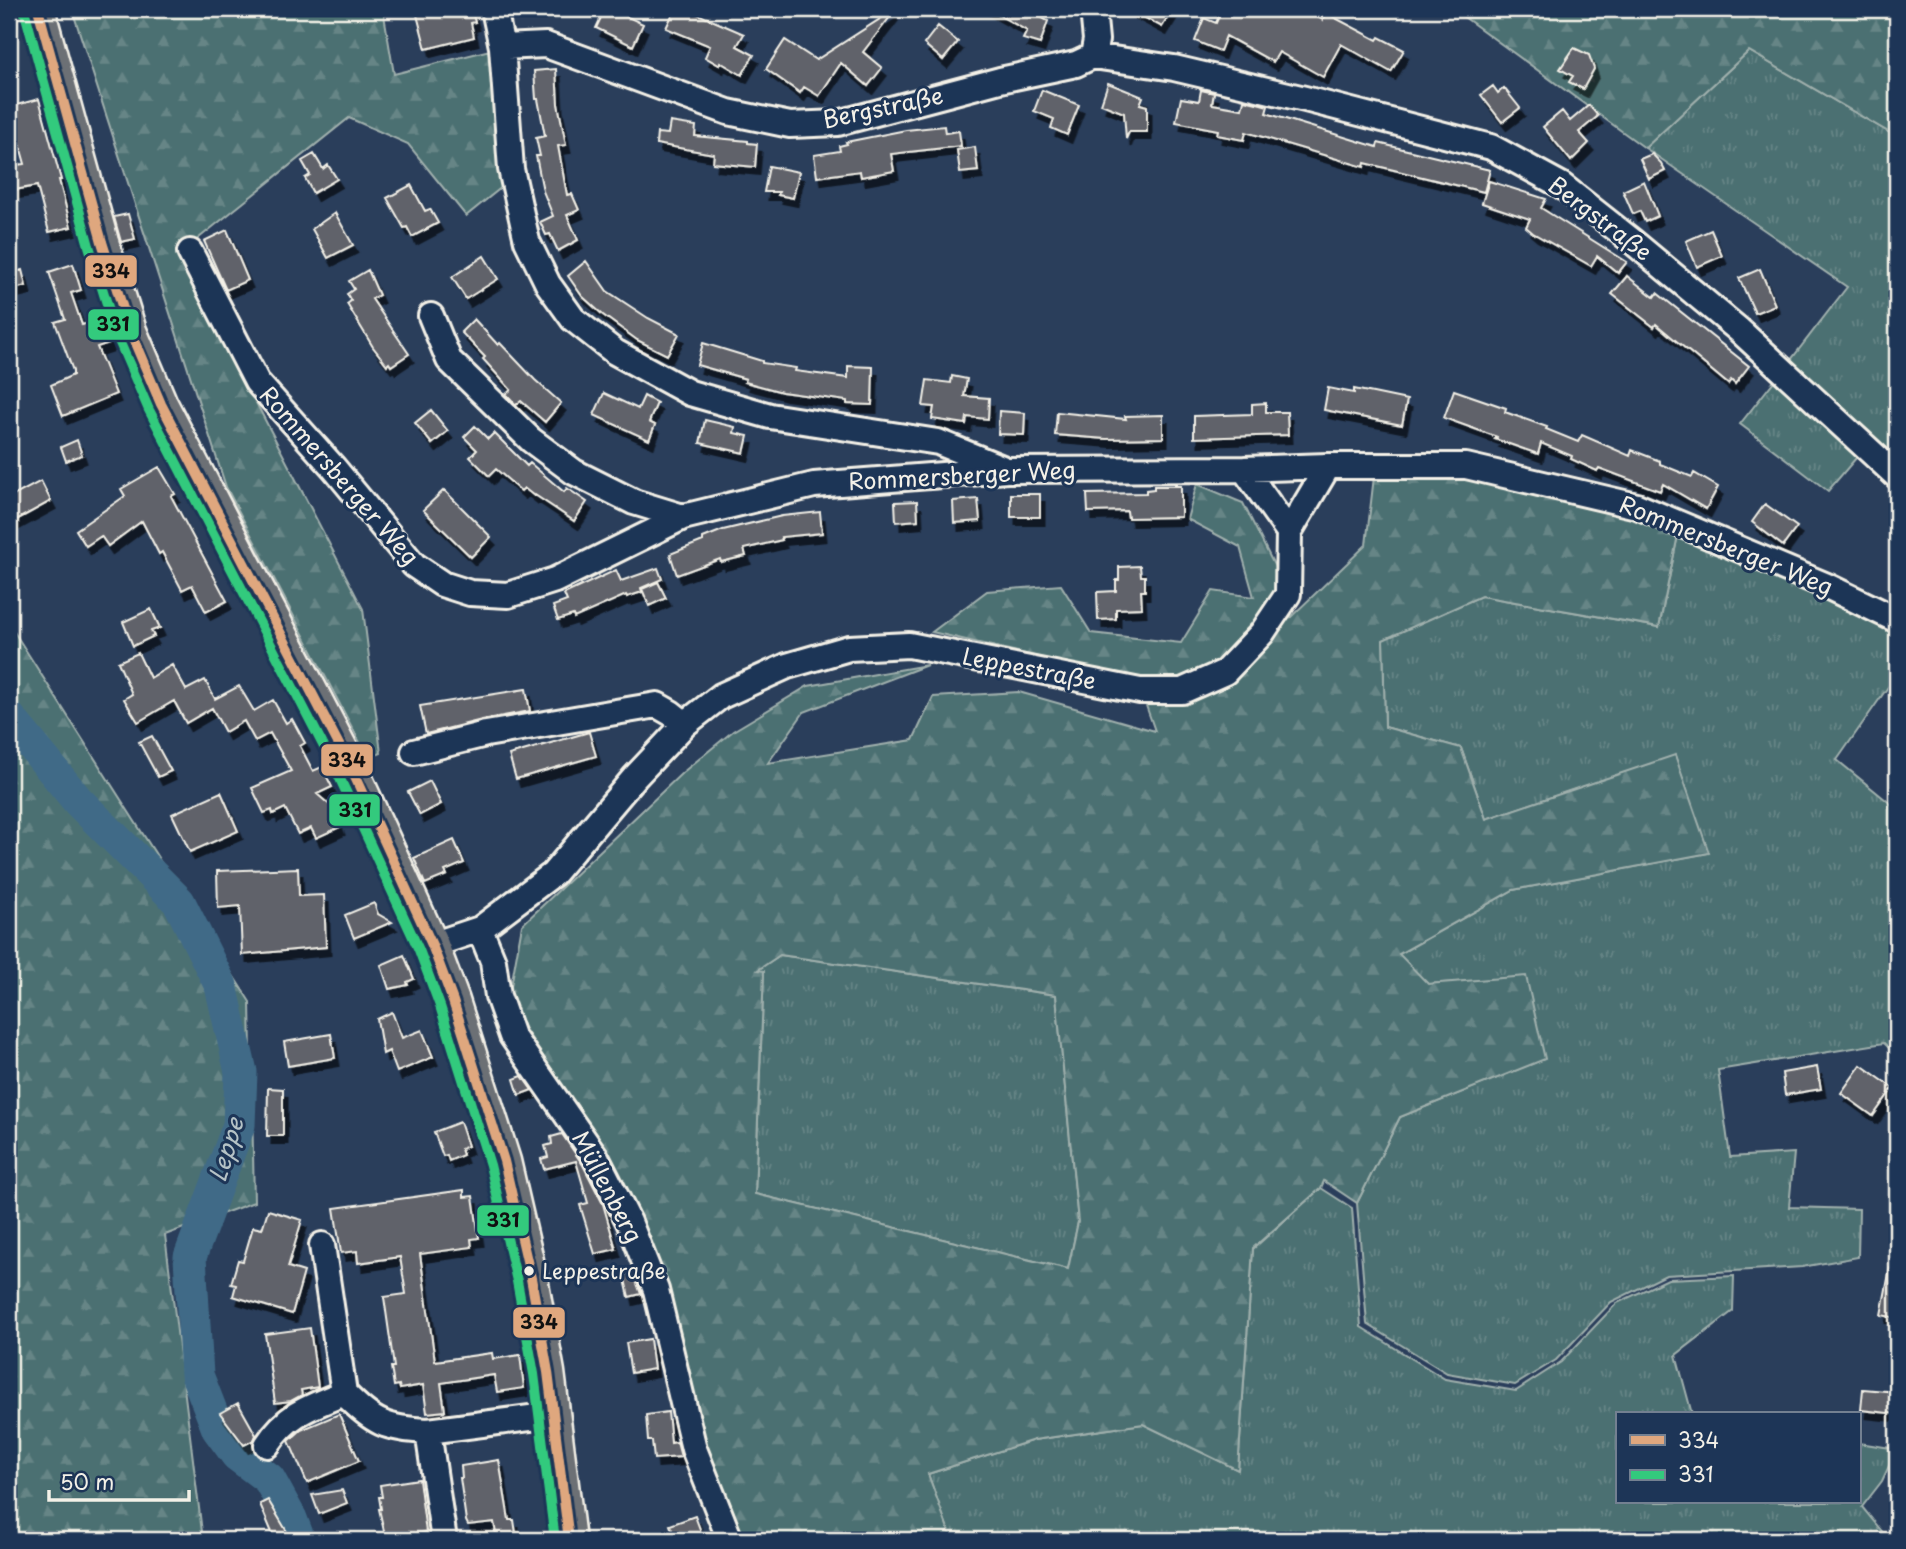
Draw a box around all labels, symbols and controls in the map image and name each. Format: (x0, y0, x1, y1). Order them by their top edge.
street label: Bergstraße (819, 77, 946, 136)
street label: Bergstraße (1541, 167, 1660, 269)
line badge: 334 (84, 254, 138, 288)
text: 334 (92, 256, 130, 284)
line badge: 331 (87, 308, 140, 341)
text: 331 (97, 309, 129, 337)
street label: Rommersberger Weg (252, 378, 428, 572)
street label: Rommersberger Weg (847, 451, 1076, 498)
street label: Rommersberger Weg (1615, 486, 1839, 603)
street label: Leppestraße (959, 637, 1099, 698)
line badge: 334 (320, 743, 374, 777)
text: 334 (328, 745, 366, 773)
line badge: 331 (328, 793, 381, 827)
text: 331 (339, 795, 371, 823)
water label: Leppe (198, 1112, 252, 1186)
street label: Müllenberg (564, 1124, 652, 1248)
line badge: 331 (476, 1204, 530, 1237)
text: 331 (487, 1205, 519, 1233)
place label: Leppestraße (542, 1254, 666, 1286)
marker: Leppestraße (522, 1264, 536, 1278)
line badge: 334 (512, 1306, 566, 1339)
text: 334 (520, 1307, 558, 1335)
legend (1616, 1412, 1860, 1504)
text: 334 (1678, 1423, 1719, 1455)
text: 331 (1678, 1457, 1714, 1489)
scale bar (49, 1458, 189, 1502)
text: 50 m (60, 1465, 114, 1497)

